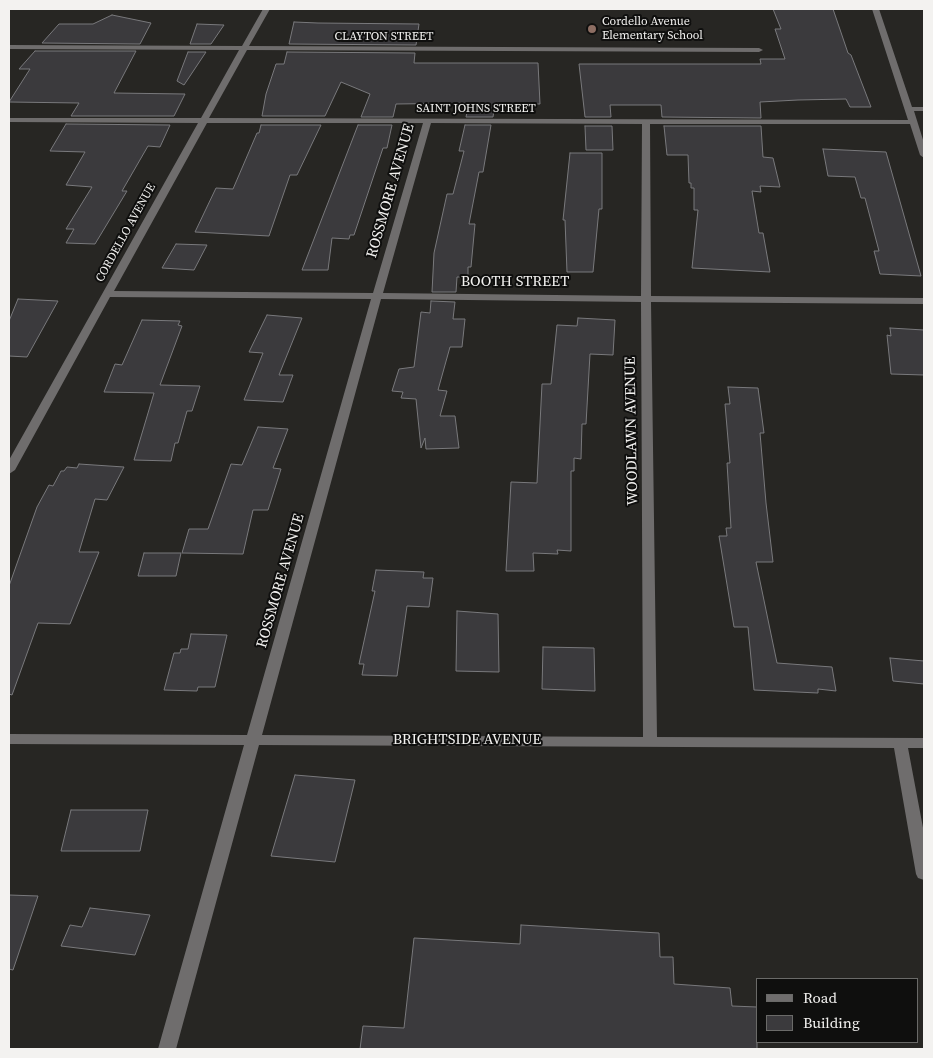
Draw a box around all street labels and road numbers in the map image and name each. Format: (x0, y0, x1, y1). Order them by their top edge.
street label: CLAYTON STREET (335, 30, 433, 44)
street label: SAINT JOHNS STREET (416, 102, 536, 116)
street label: ROSSMORE AVENUE (363, 122, 419, 260)
street label: CORDELLO AVENUE (93, 181, 159, 285)
street label: BOOTH STREET (461, 273, 569, 291)
street label: WOODLAWN AVENUE (622, 356, 642, 506)
street label: ROSSMORE AVENUE (253, 512, 309, 650)
street label: BRIGHTSIDE AVENUE (393, 731, 541, 749)

